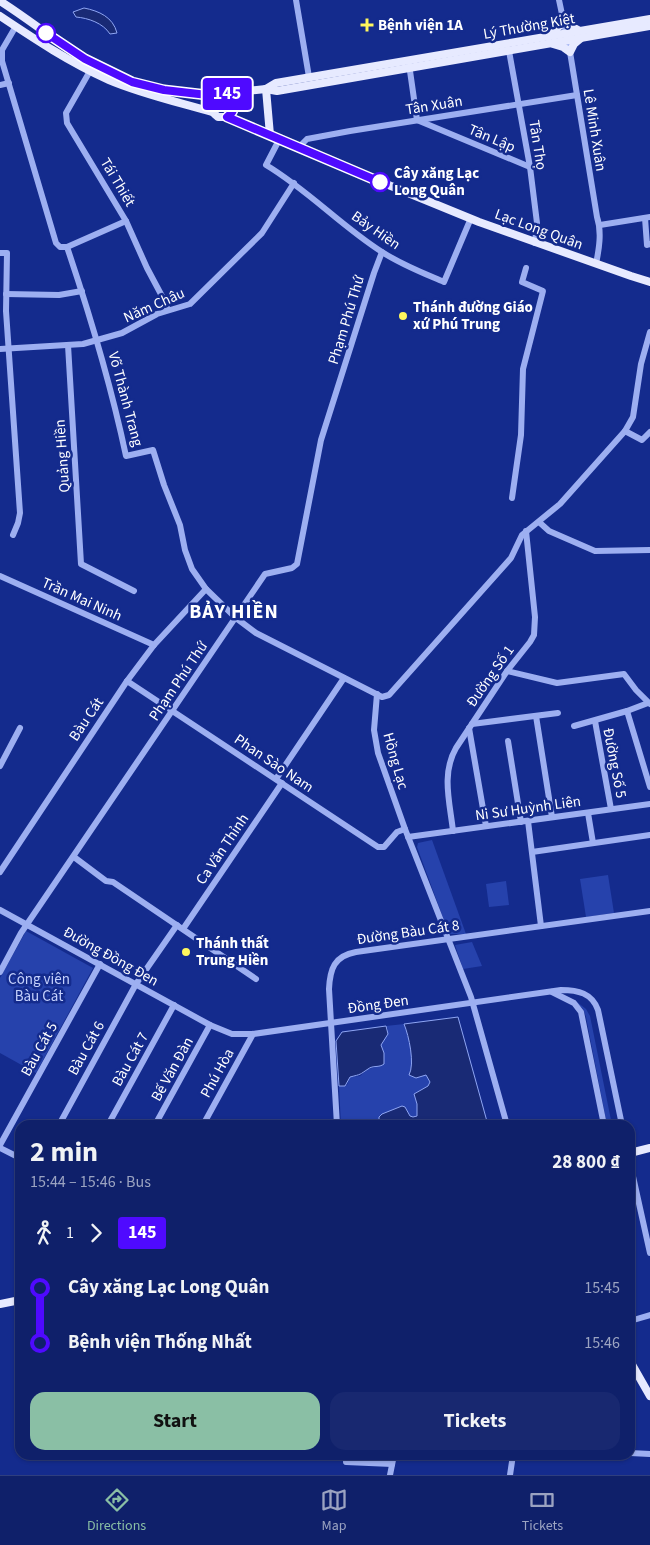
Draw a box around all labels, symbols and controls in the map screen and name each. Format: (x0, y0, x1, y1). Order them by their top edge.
street label: Lý Thường Kiệt (482, 8, 577, 45)
place label: Bệnh viện 1A (378, 15, 463, 36)
marker: Bệnh viện 1A (360, 18, 374, 32)
unlabelled marker (36, 23, 56, 43)
line badge: 145 (198, 78, 256, 110)
text: 145 (213, 81, 241, 106)
street label: Lê Minh Xuân (578, 87, 611, 173)
street label: Tân Xuân (404, 91, 464, 120)
street label: Tân Lập (465, 119, 518, 158)
street label: Tân Thọ (523, 119, 552, 171)
street label: Tái Thiết (95, 154, 140, 211)
place label: Cây xăng Lạc Long Quân (394, 163, 479, 201)
marker: Cây xăng Lạc Long Quân (370, 172, 390, 192)
street label: Lạc Long Quân (492, 204, 586, 255)
street label: Bảy Hiền (347, 206, 404, 255)
street label: Phạm Phú Thứ (323, 272, 370, 367)
street label: Năm Châu (120, 283, 188, 328)
place label: Thánh đường Giáo xứ Phú Trung (413, 297, 533, 335)
marker: Thánh đường Giáo xứ Phú Trung (397, 310, 409, 322)
street label: Võ Thành Trang (103, 349, 148, 449)
street label: Quảng Hiền (49, 419, 76, 493)
street label: Trần Mai Ninh (38, 572, 125, 627)
district label: BẢY HIỀN (189, 598, 279, 626)
street label: Phạm Phú Thứ (144, 637, 213, 725)
street label: Đường Số 1 (461, 641, 519, 711)
street label: Bàu Cát (64, 693, 109, 745)
street label: Đường Số 5 (597, 726, 632, 800)
street label: Phan Sào Nam (230, 729, 318, 798)
street label: Hồng Lạc (377, 730, 414, 792)
street label: Ni Sư Huỳnh Liên (474, 791, 582, 826)
street label: Ca Văn Thỉnh (191, 810, 254, 889)
street label: Đường Bàu Cát 8 (355, 915, 461, 950)
street label: Đường Đồng Đen (59, 922, 162, 991)
place label: Thánh thất Trung Hiền (196, 933, 269, 971)
marker: Thánh thất Trung Hiền (180, 946, 192, 958)
park label: Công viên Bàu Cát (8, 969, 70, 1007)
street label: Đồng Đen (346, 990, 410, 1019)
street label: Bàu Cát 6 (63, 1017, 110, 1079)
street label: Bàu Cát 5 (16, 1018, 63, 1080)
street label: Bàu Cát 7 (107, 1028, 154, 1090)
street label: Bế Văn Đàn (146, 1033, 199, 1105)
street label: Phú Hòa (195, 1045, 239, 1102)
text: 2 min (30, 1132, 98, 1172)
text: 28 800 ₫ (552, 1149, 620, 1176)
text: 15:44 – 15:46 · Bus (30, 1171, 151, 1193)
icon: walk (30, 1219, 58, 1247)
icon: forward (82, 1219, 110, 1247)
text: 145 (128, 1220, 156, 1245)
text: 1 (66, 1222, 74, 1244)
text: Cây xăng Lạc Long Quân (68, 1274, 269, 1301)
text: 15:45 (584, 1277, 620, 1299)
text: Bệnh viện Thống Nhất (68, 1329, 252, 1356)
text: 15:46 (584, 1332, 620, 1354)
button: Start (30, 1392, 320, 1450)
button: Tickets (330, 1392, 620, 1450)
tab: Directions (87, 1486, 146, 1536)
tab: Map (320, 1486, 348, 1536)
tab: Tickets (522, 1486, 563, 1536)

